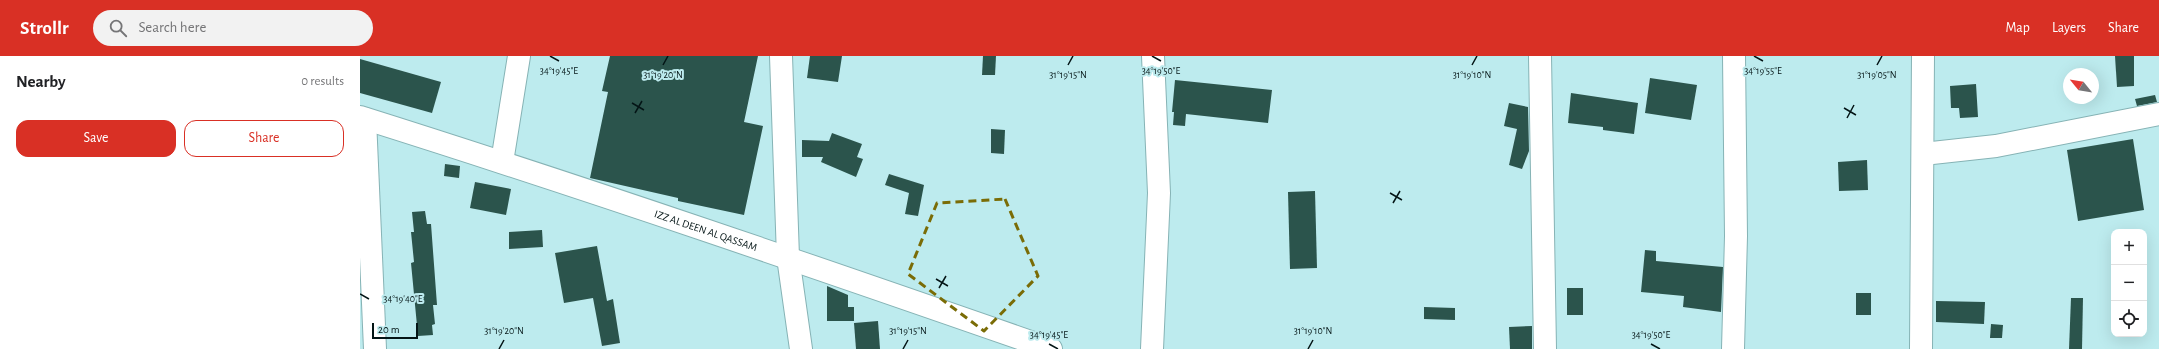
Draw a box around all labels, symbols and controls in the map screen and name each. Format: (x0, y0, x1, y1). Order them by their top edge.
search box (93, 10, 373, 46)
icon: search (107, 17, 129, 39)
text: Strollr (20, 19, 69, 38)
text: Search here (139, 20, 206, 35)
text: Map (2005, 21, 2030, 35)
text: Layers (2052, 21, 2086, 35)
text: Share (2108, 21, 2139, 35)
text: 34°19'45"E (540, 66, 578, 76)
text: 34°19'50"E (1142, 66, 1181, 76)
text: 34°19'55"E (1744, 66, 1782, 76)
north arrow (2063, 68, 2099, 104)
text: 31°19'20"N (643, 70, 683, 80)
text: 31°19'15"N (1049, 70, 1087, 80)
text: 31°19'10"N (1453, 70, 1491, 80)
text: 31°19'05"N (1857, 70, 1897, 80)
text: Nearby (16, 73, 66, 90)
text: 0 results (301, 75, 344, 88)
button: Save (16, 120, 176, 157)
button: Share (184, 120, 344, 157)
street label: IZZ AL DEEN AL QASSAM (653, 208, 759, 253)
map controls (2111, 229, 2147, 337)
button: + (2111, 229, 2147, 265)
button: − (2111, 265, 2147, 301)
text: 34°19'40"E (383, 294, 423, 304)
button: locate (2111, 301, 2147, 337)
scale bar (372, 321, 418, 340)
text: 20 m (378, 324, 399, 335)
text: 31°19'20"N (484, 326, 524, 336)
text: 31°19'15"N (889, 326, 927, 336)
text: 31°19'10"N (1294, 326, 1332, 336)
text: 34°19'45"E (1030, 330, 1068, 340)
text: 34°19'50"E (1632, 330, 1671, 340)

